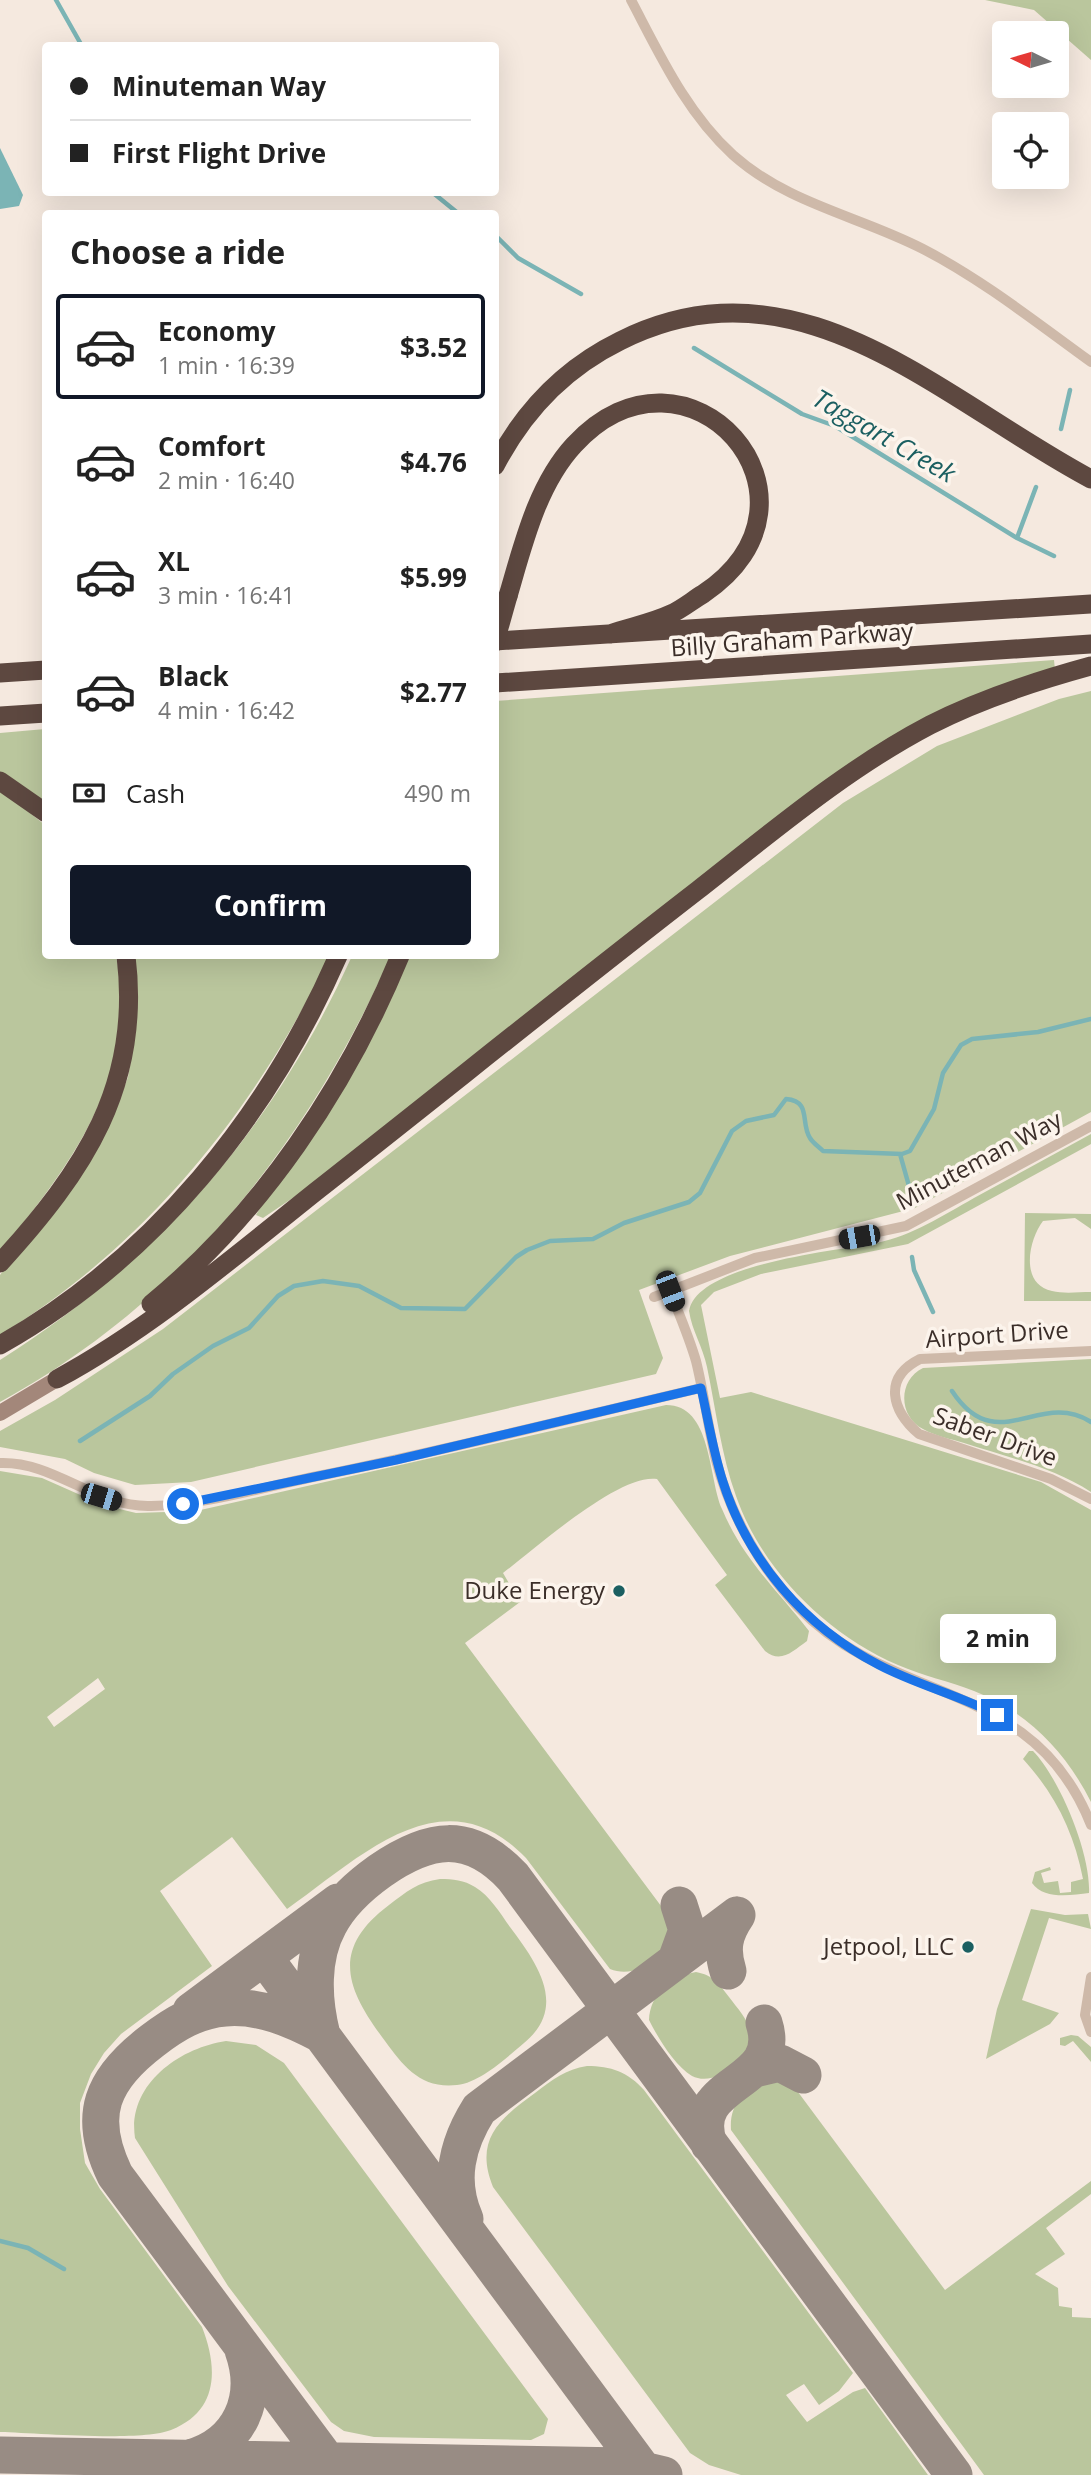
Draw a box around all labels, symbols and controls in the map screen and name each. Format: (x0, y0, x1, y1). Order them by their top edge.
north arrow (992, 21, 1069, 98)
map controls (992, 21, 1069, 189)
text: Minuteman Way (112, 68, 326, 104)
button: locate (992, 112, 1069, 189)
text: First Flight Drive (112, 135, 326, 171)
text: Choose a ride (70, 230, 285, 273)
text: Economy (158, 313, 276, 349)
icon: car (74, 315, 137, 378)
text: $3.52 (400, 329, 467, 365)
text: 1 min · 16:39 (158, 349, 295, 381)
water label: Taggart Creek (807, 380, 964, 491)
text: Comfort (158, 428, 265, 464)
icon: car (74, 430, 137, 493)
text: $4.76 (400, 444, 467, 480)
text: 2 min · 16:40 (158, 464, 295, 496)
text: XL (158, 543, 190, 579)
icon: car (74, 545, 137, 608)
text: $5.99 (400, 559, 467, 595)
text: 3 min · 16:41 (158, 579, 295, 611)
street label: Billy Graham Parkway (669, 613, 915, 663)
text: Black (158, 658, 229, 694)
icon: car (74, 660, 137, 723)
text: $2.77 (400, 674, 467, 710)
text: 4 min · 16:42 (158, 694, 295, 726)
icon: cash (70, 774, 108, 812)
text: Cash (126, 775, 185, 811)
text: 490 m (404, 777, 471, 809)
button: Confirm (70, 865, 471, 945)
street label: Minuteman Way (890, 1102, 1068, 1217)
car (837, 1223, 882, 1251)
car (653, 1268, 688, 1314)
street label: Airport Drive (924, 1312, 1070, 1355)
street label: Saber Drive (929, 1398, 1062, 1473)
car (78, 1481, 125, 1513)
route start (167, 1488, 199, 1520)
place label: Duke Energy (464, 1573, 606, 1606)
marker: Duke Energy (611, 1583, 627, 1599)
callout: 2 min (939, 1614, 1055, 1662)
text: 2 min (966, 1622, 1030, 1654)
route end (981, 1699, 1013, 1731)
place label: Jetpool, LLC (821, 1929, 954, 1962)
marker: Jetpool, LLC (960, 1939, 976, 1955)

